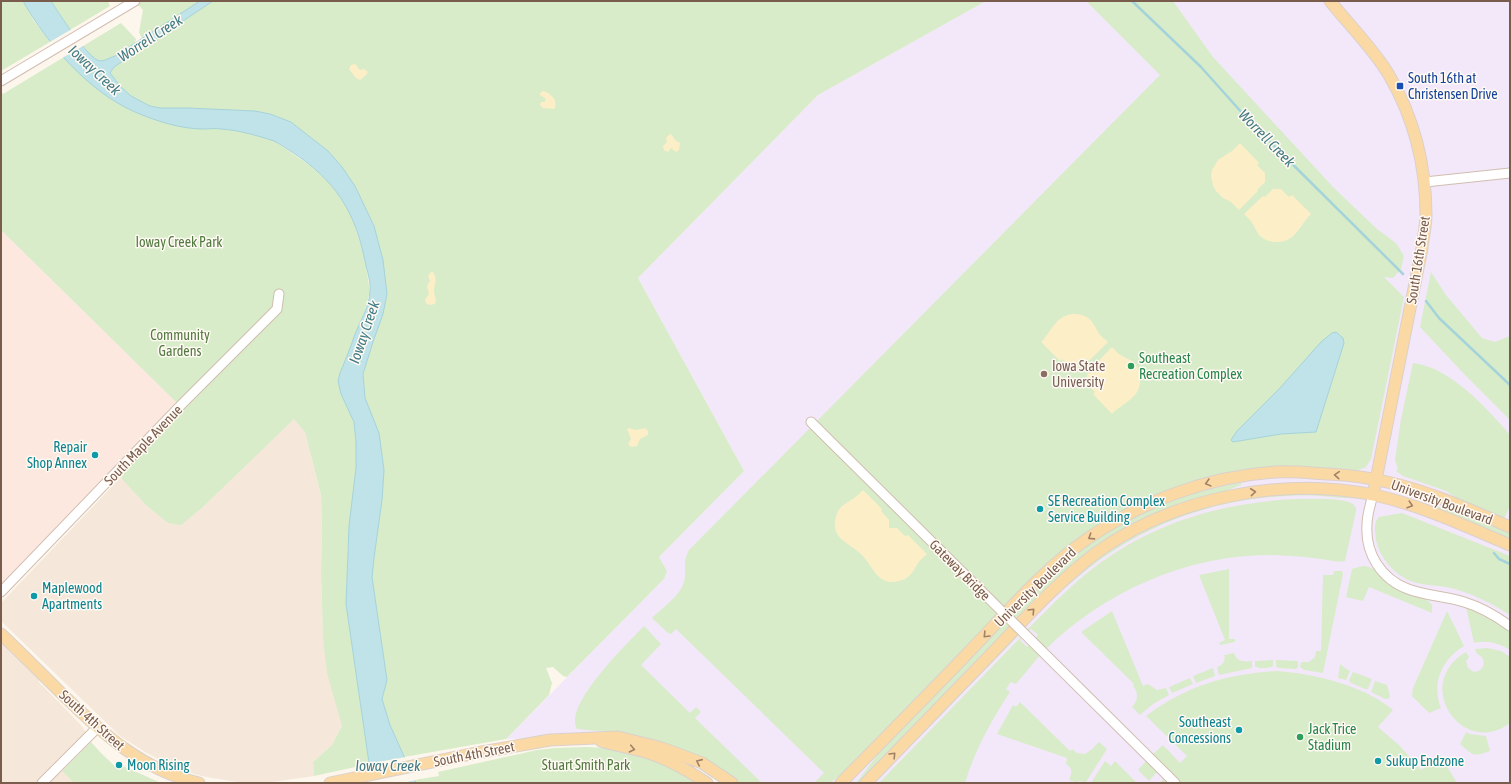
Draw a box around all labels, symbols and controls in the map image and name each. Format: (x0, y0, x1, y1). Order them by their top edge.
water label: Worrell Creek (115, 11, 186, 65)
water label: Ioway Creek (65, 41, 125, 99)
place label: South 16th at Christensen Drive (1408, 70, 1498, 102)
marker: South 16th at Christensen Drive (1395, 81, 1405, 91)
water label: Worrell Creek (1235, 106, 1299, 171)
street label: South 16th Street (1403, 215, 1433, 305)
park label: Ioway Creek Park (136, 234, 222, 250)
water label: Ioway Creek (345, 298, 383, 366)
park label: Community Gardens (150, 327, 210, 359)
place label: Southeast Recreation Complex (1139, 350, 1242, 382)
place label: Iowa State University (1052, 358, 1105, 390)
marker: Southeast Recreation Complex (1126, 361, 1136, 371)
marker: Iowa State University (1039, 369, 1049, 379)
street label: South Maple Avenue (101, 402, 185, 488)
place label: Repair Shop Annex (27, 439, 88, 471)
marker: Repair Shop Annex (90, 450, 100, 460)
one-way arrow (1334, 470, 1340, 479)
street label: University Boulevard (1389, 476, 1495, 528)
one-way arrow (1205, 478, 1212, 487)
one-way arrow (1250, 488, 1256, 497)
place label: SE Recreation Complex Service Building (1048, 493, 1165, 525)
one-way arrow (1407, 501, 1414, 509)
marker: SE Recreation Complex Service Building (1035, 504, 1045, 514)
one-way arrow (1088, 532, 1095, 540)
street label: Gateway Bridge (926, 536, 994, 604)
street label: University Boulevard (991, 544, 1079, 630)
place label: Maplewood Apartments (42, 580, 102, 612)
marker: Maplewood Apartments (29, 591, 39, 601)
one-way arrow (1027, 608, 1035, 616)
one-way arrow (983, 630, 990, 638)
street label: South 4th Street (56, 687, 128, 753)
place label: Southeast Concessions (1168, 714, 1231, 746)
place label: Jack Trice Stadium (1308, 721, 1356, 753)
marker: Southeast Concessions (1234, 725, 1244, 735)
marker: Jack Trice Stadium (1295, 732, 1305, 742)
street label: South 4th Street (432, 738, 516, 770)
one-way arrow (629, 745, 635, 753)
one-way arrow (888, 752, 896, 760)
place label: Sukup Endzone (1386, 753, 1464, 769)
marker: Sukup Endzone (1373, 756, 1383, 766)
place label: Moon Rising (127, 757, 189, 773)
water label: Ioway Creek (355, 757, 421, 774)
park label: Stuart Smith Park (542, 757, 630, 773)
one-way arrow (696, 759, 704, 767)
marker: Moon Rising (114, 760, 124, 770)

